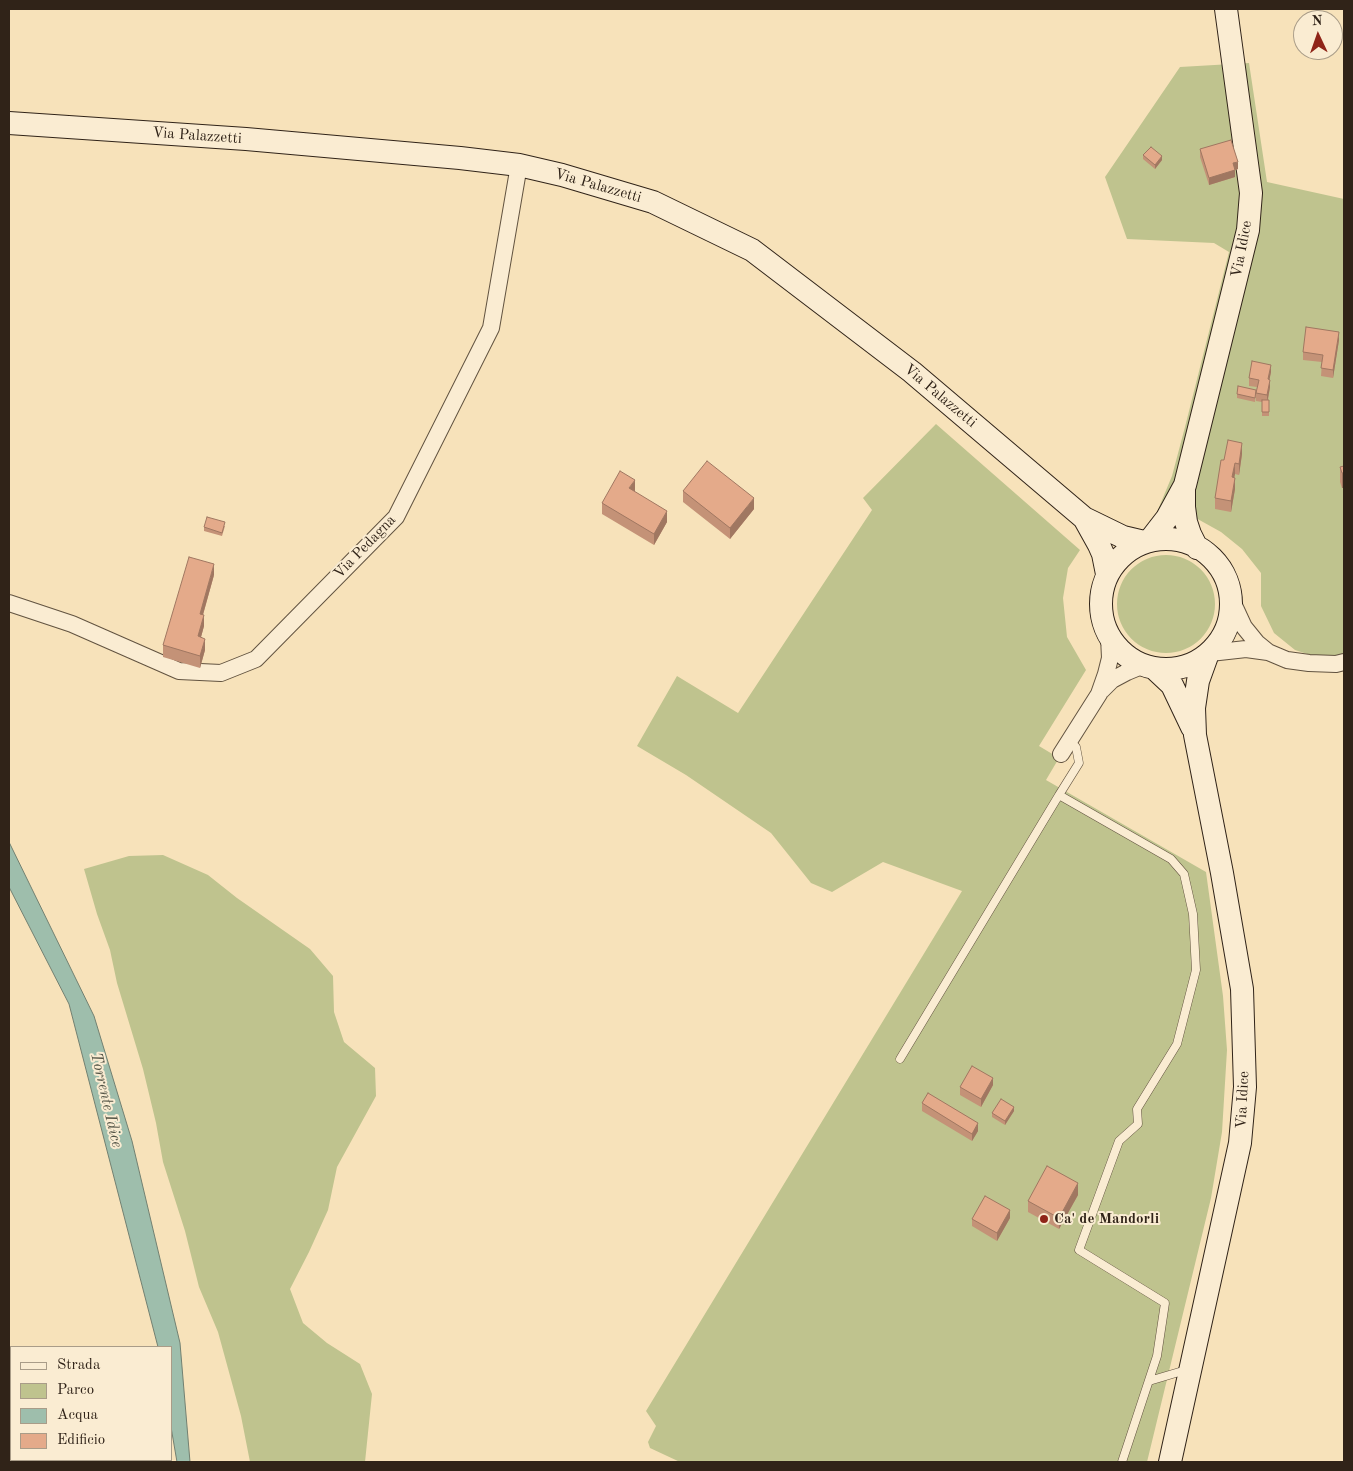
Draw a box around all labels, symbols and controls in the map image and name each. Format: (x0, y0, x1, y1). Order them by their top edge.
north arrow (1293, 10, 1343, 60)
text: N (1312, 14, 1323, 28)
street label: Via Palazzetti (152, 124, 242, 148)
street label: Via Palazzetti (552, 165, 644, 207)
street label: Via Idice (1228, 219, 1256, 279)
street label: Via Palazzetti (900, 360, 980, 432)
street label: Via Pedagna (330, 511, 400, 583)
water label: Torrente Idice (86, 1050, 126, 1150)
street label: Via Idice (1232, 1071, 1254, 1129)
place label: Ca' de Mandorli (1054, 1210, 1159, 1228)
marker: Ca' de Mandorli (1038, 1213, 1050, 1225)
legend (10, 1346, 172, 1461)
text: Strada (57, 1358, 100, 1373)
text: Parco (57, 1383, 94, 1398)
text: Acqua (57, 1408, 98, 1423)
text: Edificio (57, 1433, 105, 1448)

